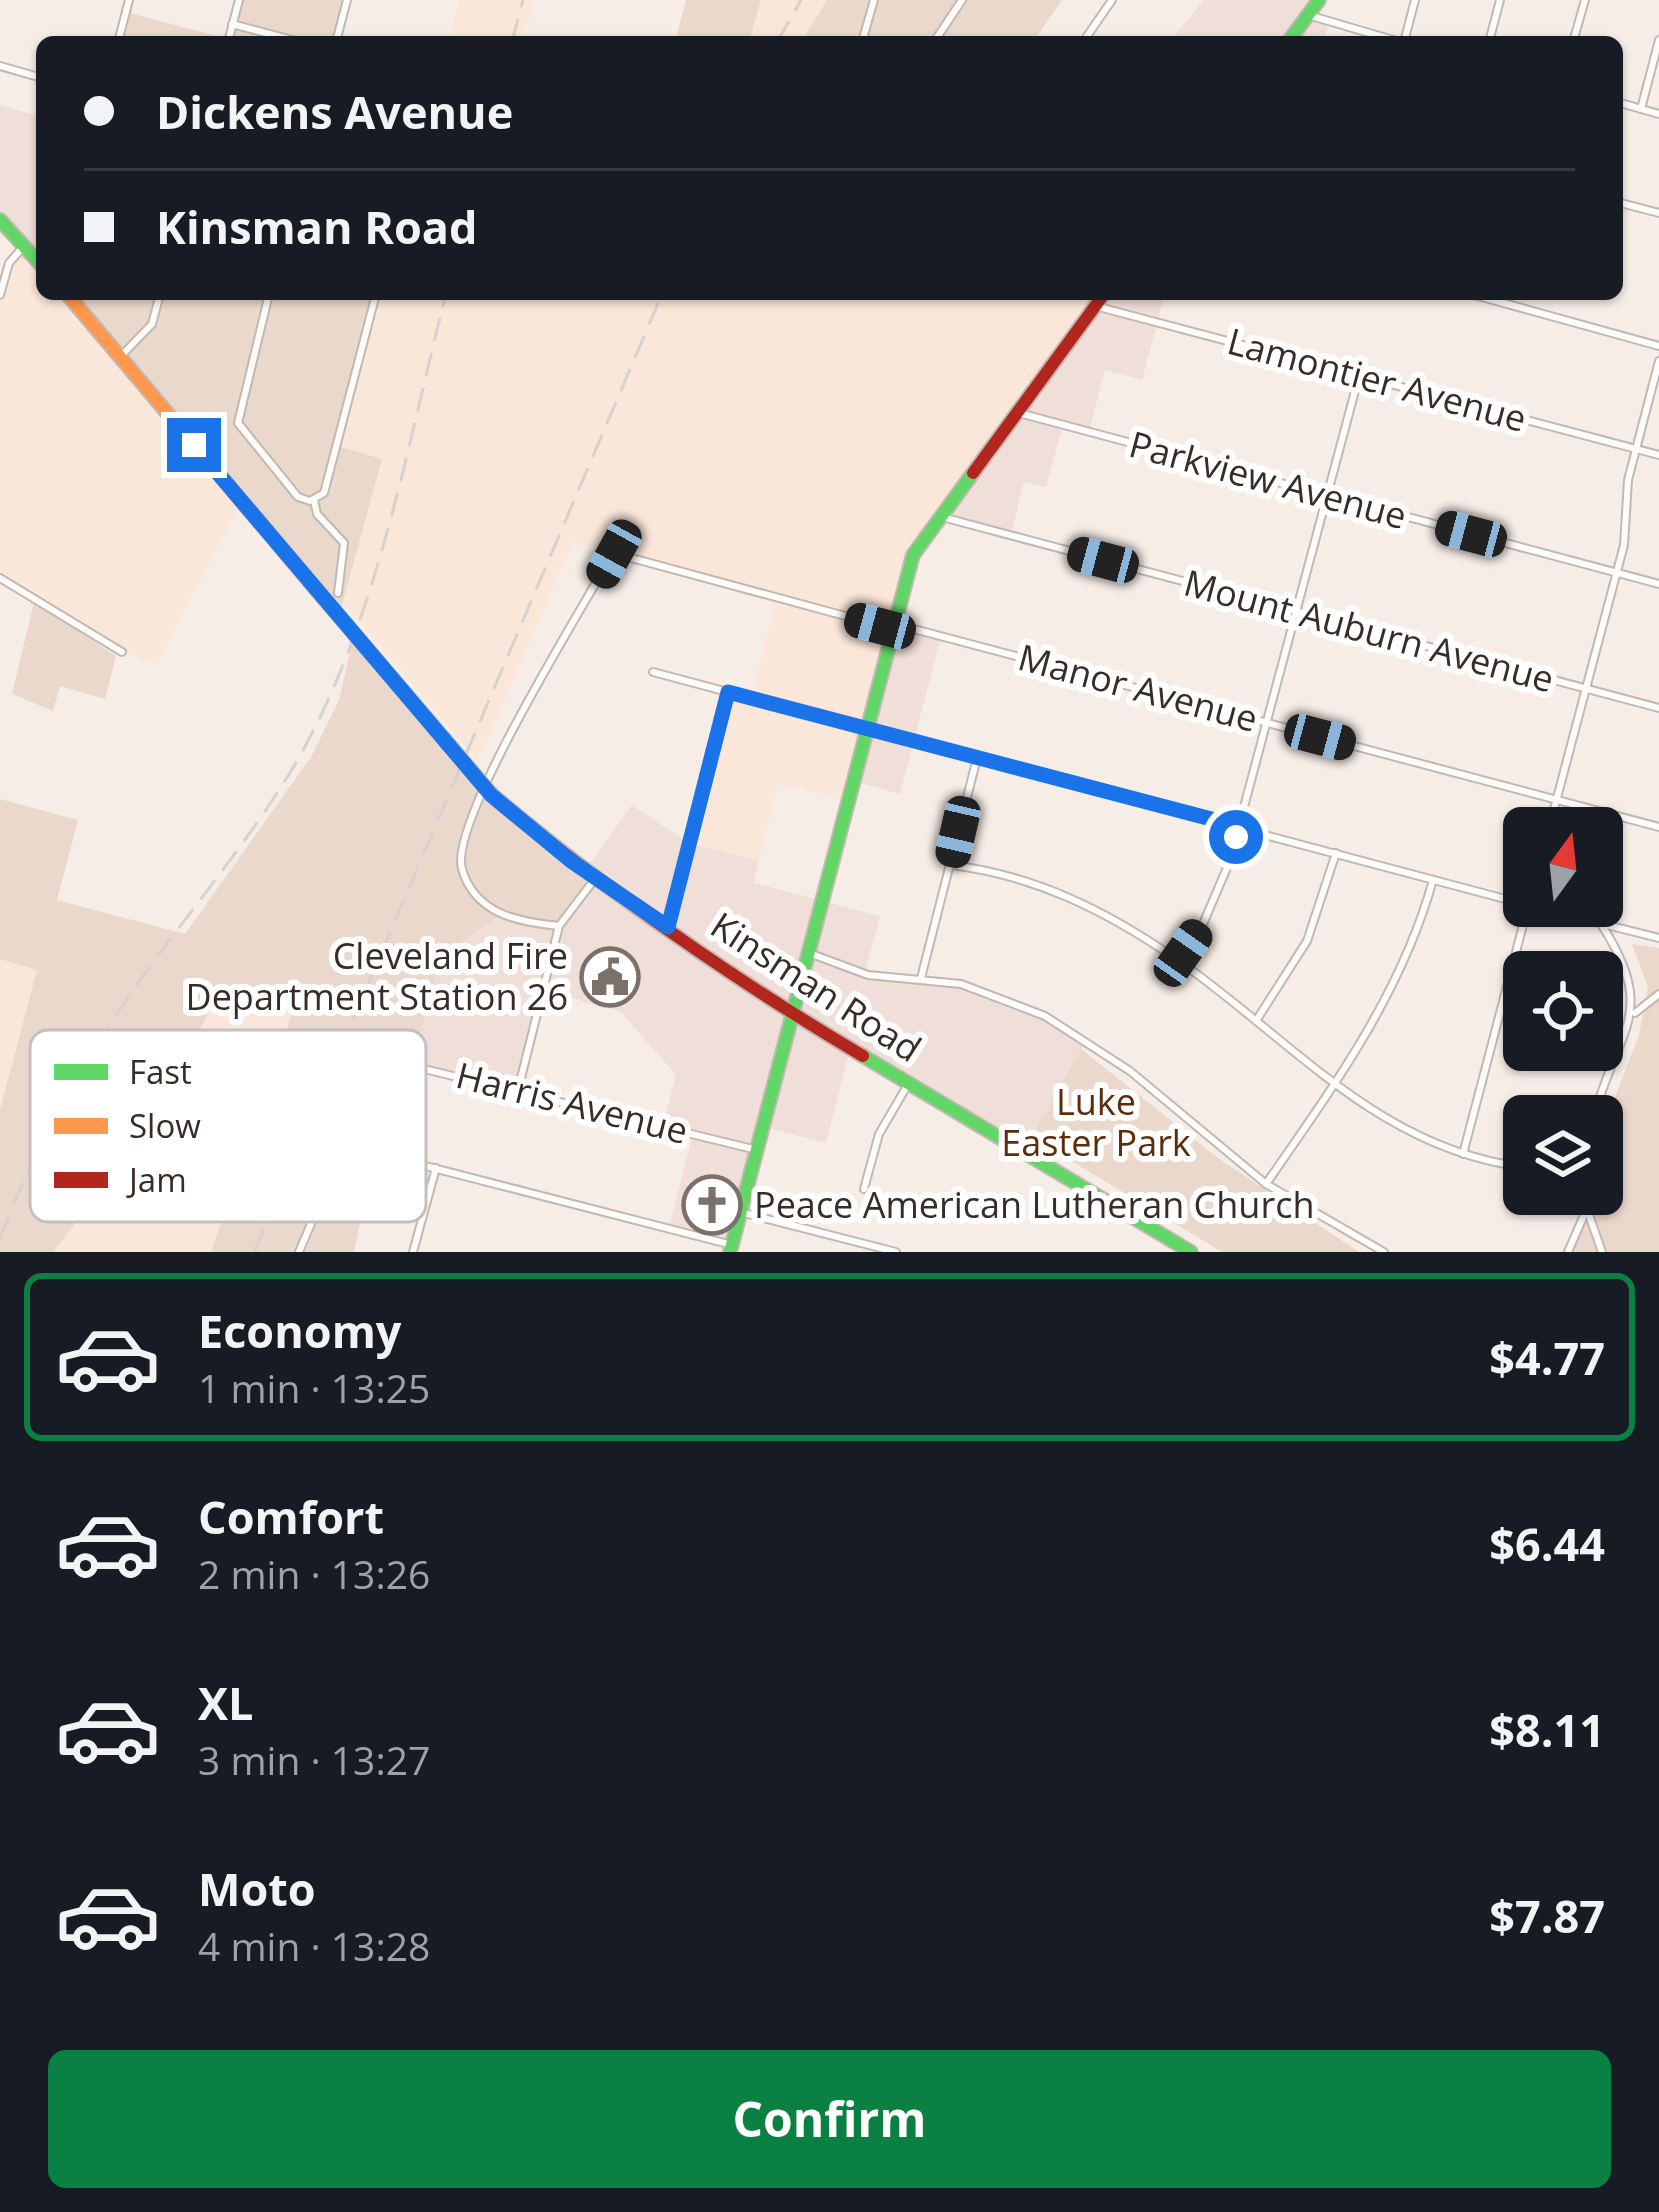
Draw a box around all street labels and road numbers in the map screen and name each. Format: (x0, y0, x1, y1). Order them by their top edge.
street label: Lamontier Avenue (1222, 316, 1532, 443)
street label: Parkview Avenue (1124, 419, 1412, 540)
street label: Mount Auburn Avenue (1179, 558, 1559, 703)
street label: Manor Avenue (1013, 632, 1263, 743)
street label: Kinsman Road (702, 900, 931, 1073)
street label: Harris Avenue (451, 1050, 693, 1155)

